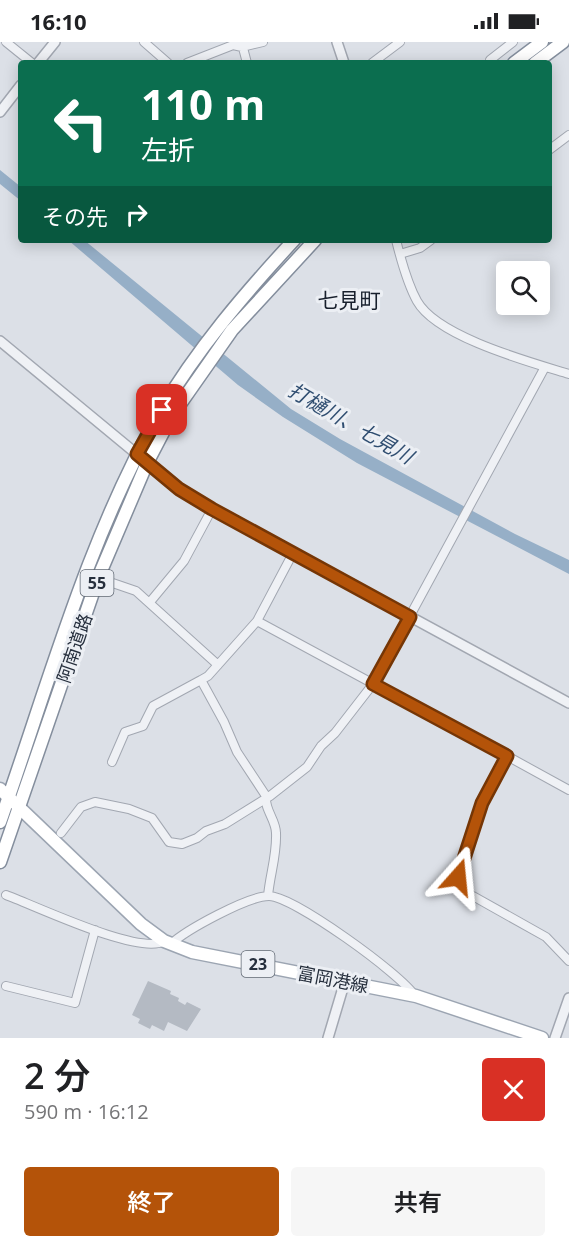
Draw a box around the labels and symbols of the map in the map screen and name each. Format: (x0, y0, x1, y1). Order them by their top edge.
district label: 七見町 (318, 286, 381, 314)
water label: 打樋川、七見川 (284, 376, 420, 471)
pin (136, 384, 187, 435)
road number: 55 (80, 570, 114, 596)
street label: 阿南道路 (51, 610, 97, 686)
position arrow (426, 845, 490, 909)
road number: 23 (242, 951, 274, 977)
street label: 富岡港線 (295, 960, 371, 998)

